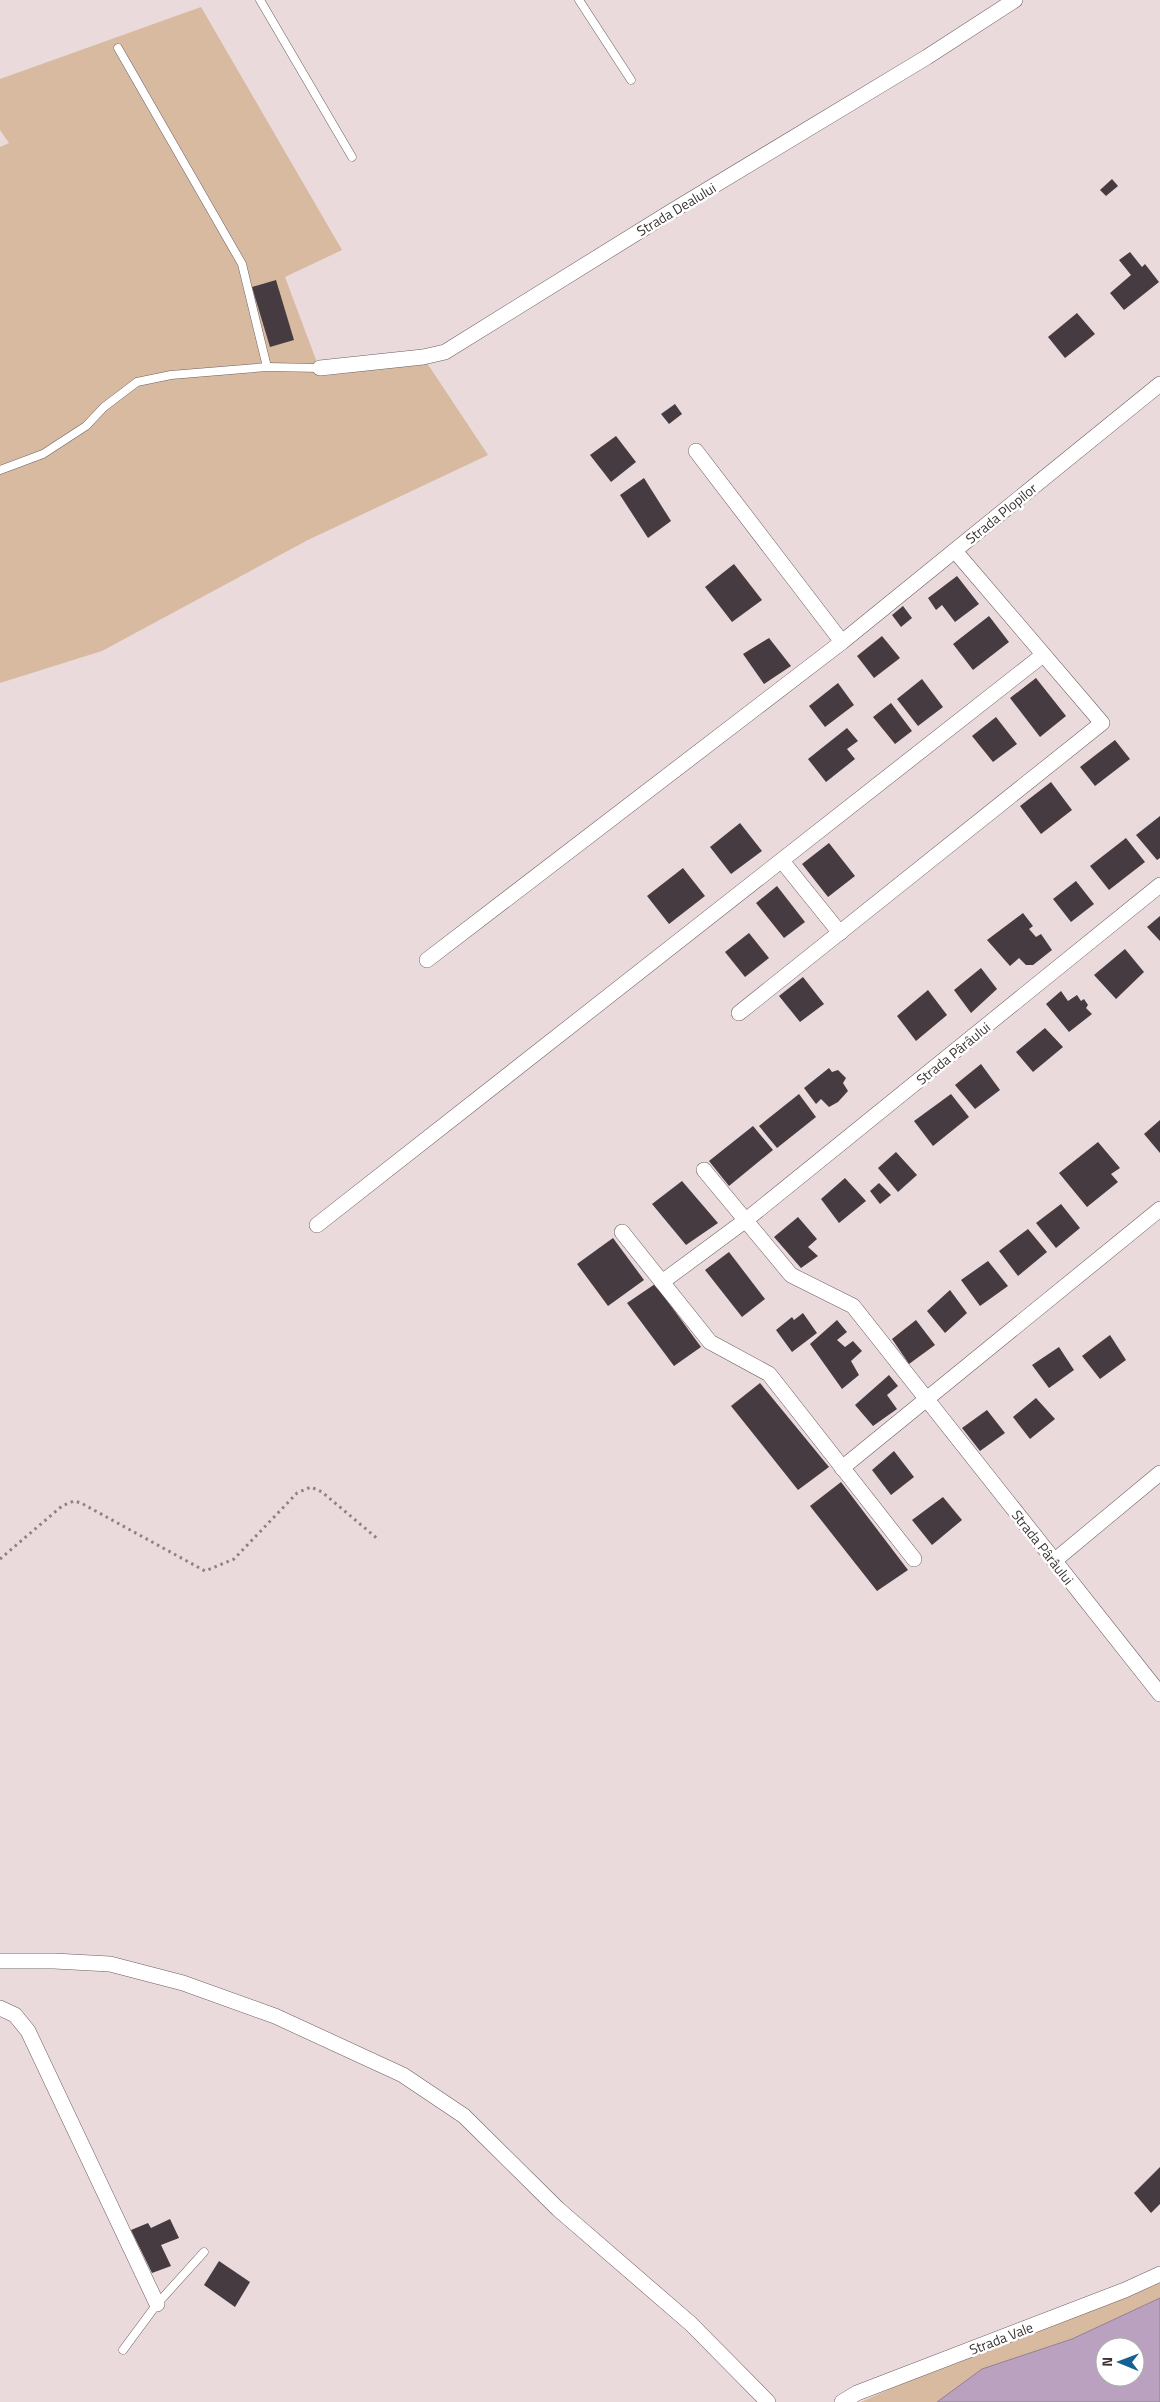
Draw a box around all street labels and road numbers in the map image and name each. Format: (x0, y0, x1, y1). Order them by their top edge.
street label: Strada Dealului (632, 177, 720, 241)
street label: Strada Plopilor (961, 478, 1041, 548)
street label: Strada Pârâului (911, 1017, 995, 1089)
street label: Strada Pârâului (1007, 1505, 1079, 1589)
street label: Strada Vale (966, 2316, 1036, 2360)

